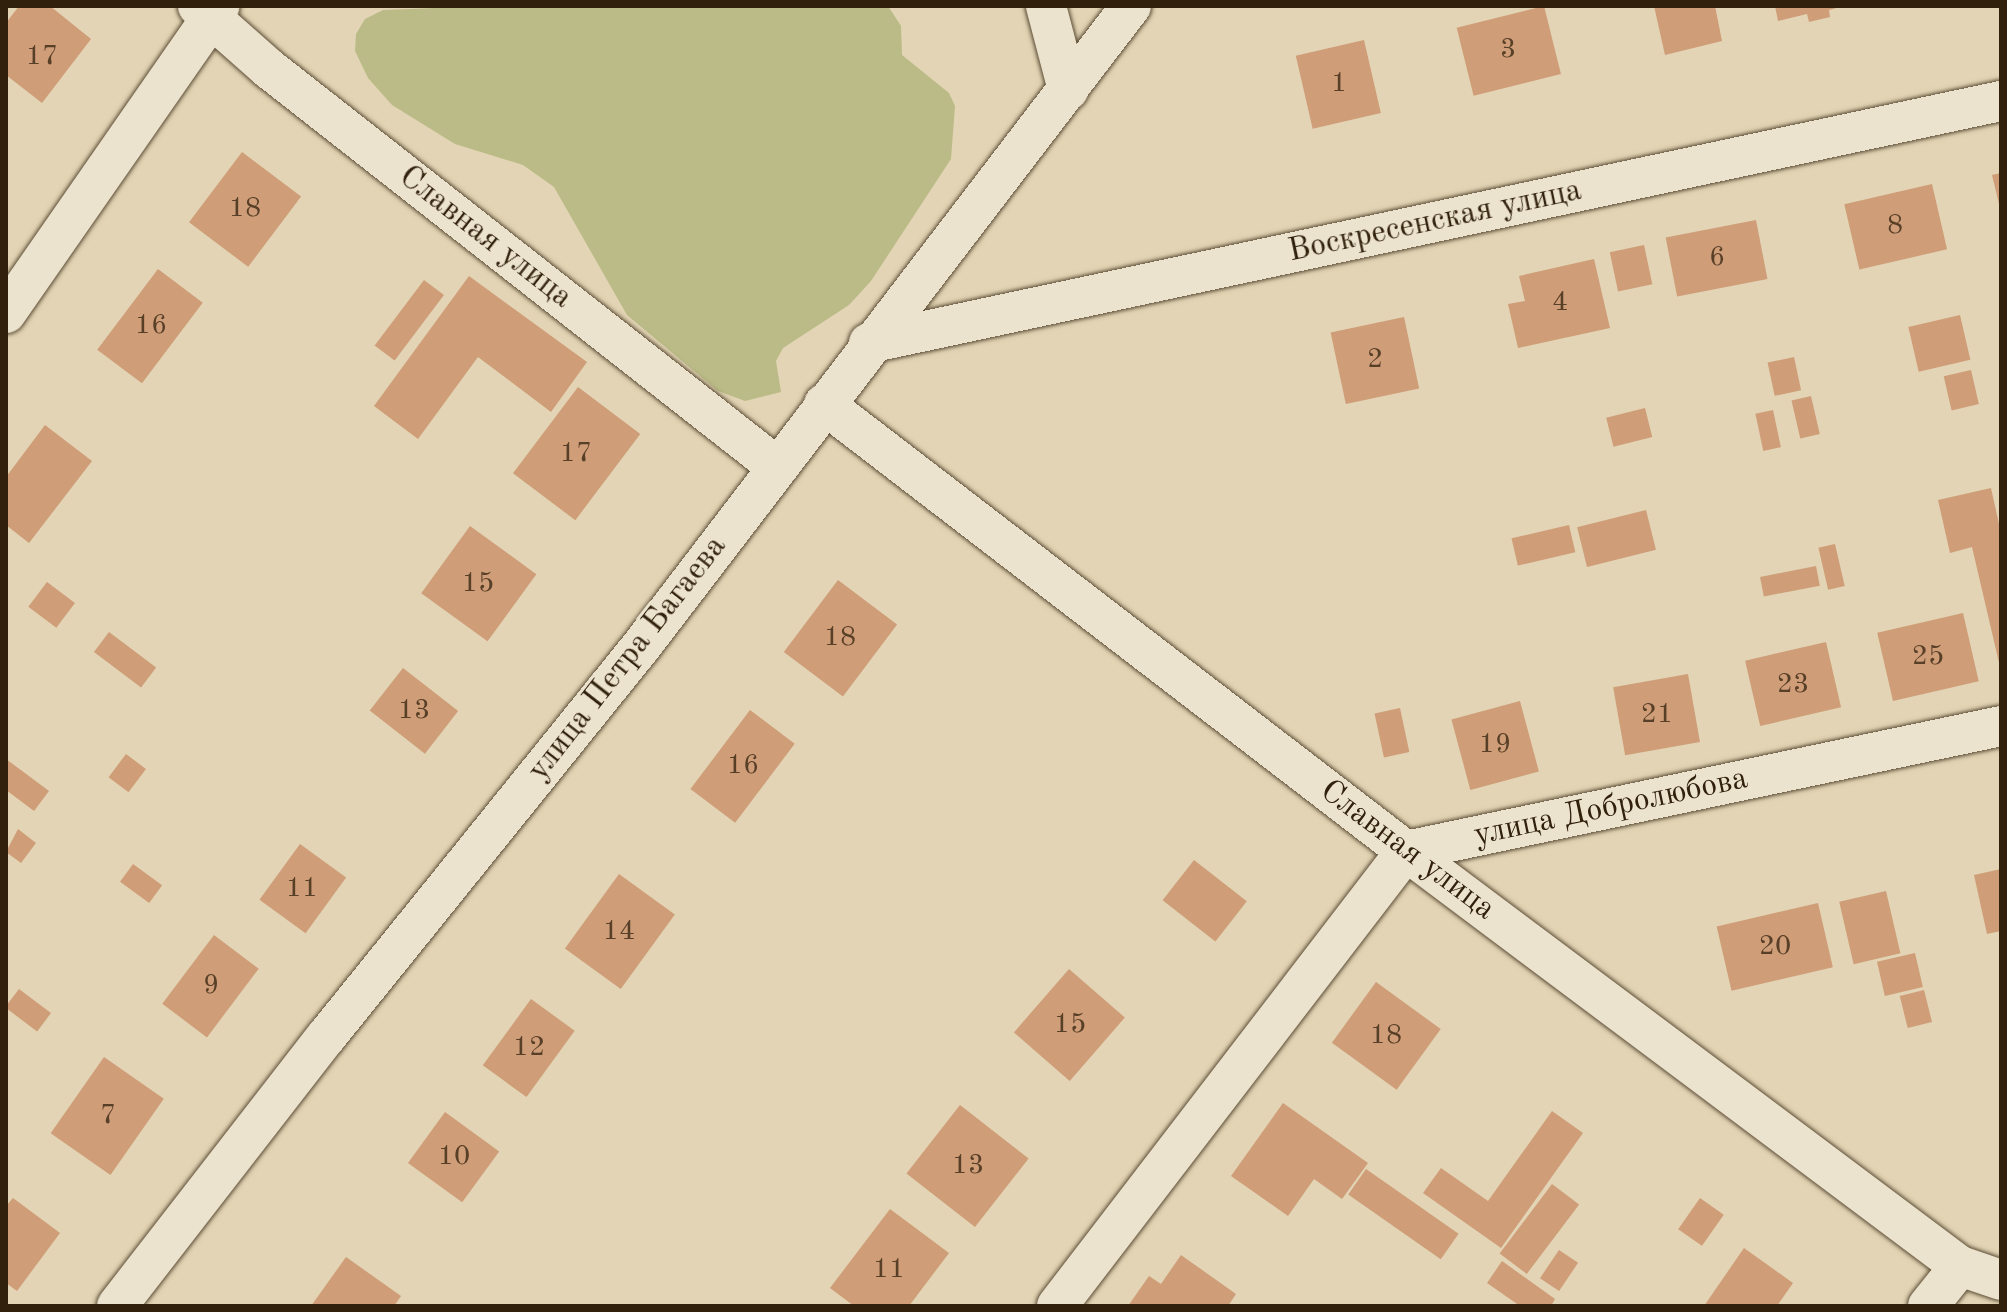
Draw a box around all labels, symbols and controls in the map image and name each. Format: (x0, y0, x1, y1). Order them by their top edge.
house number: 3 (1500, 33, 1516, 67)
house number: 17 (26, 40, 58, 74)
house number: 1 (1331, 67, 1347, 101)
street label: Славная улица (391, 158, 579, 318)
street label: Воскресенская улица (1285, 172, 1585, 272)
house number: 18 (229, 192, 261, 226)
house number: 8 (1887, 209, 1903, 243)
house number: 6 (1709, 241, 1725, 275)
house number: 4 (1552, 286, 1568, 320)
house number: 16 (135, 309, 167, 343)
house number: 2 (1367, 343, 1383, 377)
house number: 17 (560, 437, 592, 471)
street label: улица Петра Багаева (520, 529, 736, 789)
house number: 15 (462, 567, 494, 601)
house number: 18 (824, 621, 856, 655)
house number: 25 (1912, 640, 1944, 674)
house number: 23 (1777, 668, 1809, 702)
house number: 13 (398, 694, 430, 728)
house number: 21 (1641, 698, 1673, 732)
house number: 19 (1479, 728, 1511, 762)
house number: 16 (727, 749, 759, 783)
street label: улица Добролюбова (1471, 760, 1751, 856)
street label: Славная улица (1312, 773, 1502, 929)
house number: 11 (286, 872, 318, 906)
house number: 14 (603, 915, 635, 949)
house number: 20 (1759, 930, 1791, 964)
house number: 9 (203, 969, 219, 1003)
house number: 15 (1054, 1008, 1086, 1042)
house number: 18 (1370, 1019, 1402, 1053)
house number: 12 (513, 1031, 545, 1065)
house number: 7 (100, 1099, 116, 1133)
house number: 10 (438, 1140, 470, 1174)
house number: 13 (952, 1149, 984, 1183)
house number: 11 (873, 1253, 905, 1287)

